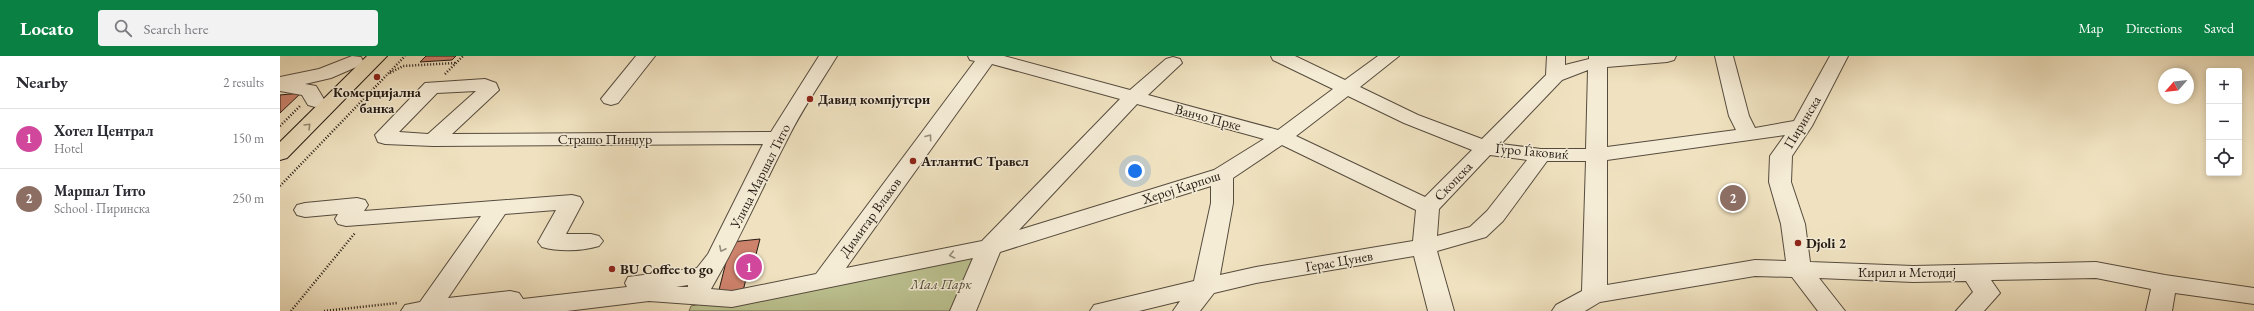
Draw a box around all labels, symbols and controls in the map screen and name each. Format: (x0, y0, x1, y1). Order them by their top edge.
search box (98, 10, 378, 46)
text: Locato (20, 16, 74, 41)
icon: search (112, 17, 134, 39)
text: Search here (144, 19, 209, 38)
text: Map (2078, 19, 2104, 37)
text: Directions (2126, 19, 2182, 37)
text: Saved (2204, 19, 2234, 37)
north arrow (2158, 68, 2194, 104)
map controls (2206, 68, 2242, 176)
button: + (2206, 68, 2242, 104)
text: Nearby (16, 71, 68, 93)
marker: Комерцијална банка (372, 72, 382, 82)
text: 2 results (223, 74, 264, 91)
place label: Комерцијална банка (333, 83, 422, 117)
place label: Давид компјутери (818, 90, 930, 108)
street label: Пиринска (1779, 92, 1825, 152)
marker: Давид компјутери (805, 94, 815, 104)
street label: Ванчо Прке (1173, 100, 1244, 135)
button: − (2206, 104, 2242, 140)
text: Хотел Централ (54, 121, 153, 140)
street label: Улица Маршал Тито (725, 121, 794, 232)
one-way arrow (303, 123, 310, 131)
text: 1 (26, 130, 32, 147)
text: 150 m (233, 130, 264, 147)
street label: Страшо Пинџур (558, 130, 652, 148)
one-way arrow (924, 134, 931, 141)
street label: Ѓуро Ѓаковиќ (1495, 139, 1570, 163)
text: Hotel (54, 140, 83, 157)
button: locate (2206, 140, 2242, 176)
place label: АтлантиС Травел (920, 152, 1029, 170)
marker: АтлантиС Травел (908, 156, 918, 166)
street label: Скопска (1430, 157, 1476, 204)
your location (1125, 161, 1145, 181)
street label: Херој Карпош (1139, 166, 1223, 208)
street label: Димитар Влахов (835, 174, 905, 260)
text: Маршал Тито (54, 181, 146, 200)
pin: 2 (1720, 183, 1746, 213)
text: 2 (26, 190, 32, 207)
text: 250 m (233, 190, 264, 207)
text: School · Пиринска (54, 200, 150, 217)
place label: Djoli 2 (1806, 234, 1847, 252)
marker: Djoli 2 (1793, 238, 1803, 248)
one-way arrow (719, 245, 727, 253)
street label: Герас Цунев (1304, 246, 1374, 276)
one-way arrow (949, 250, 955, 258)
pin: 1 (736, 252, 762, 282)
place label: BU Coffee to go (620, 260, 713, 278)
street label: Кирил и Методиј (1858, 263, 1956, 281)
marker: BU Coffee to go (607, 264, 617, 274)
park label: Мал Парк (909, 275, 972, 293)

